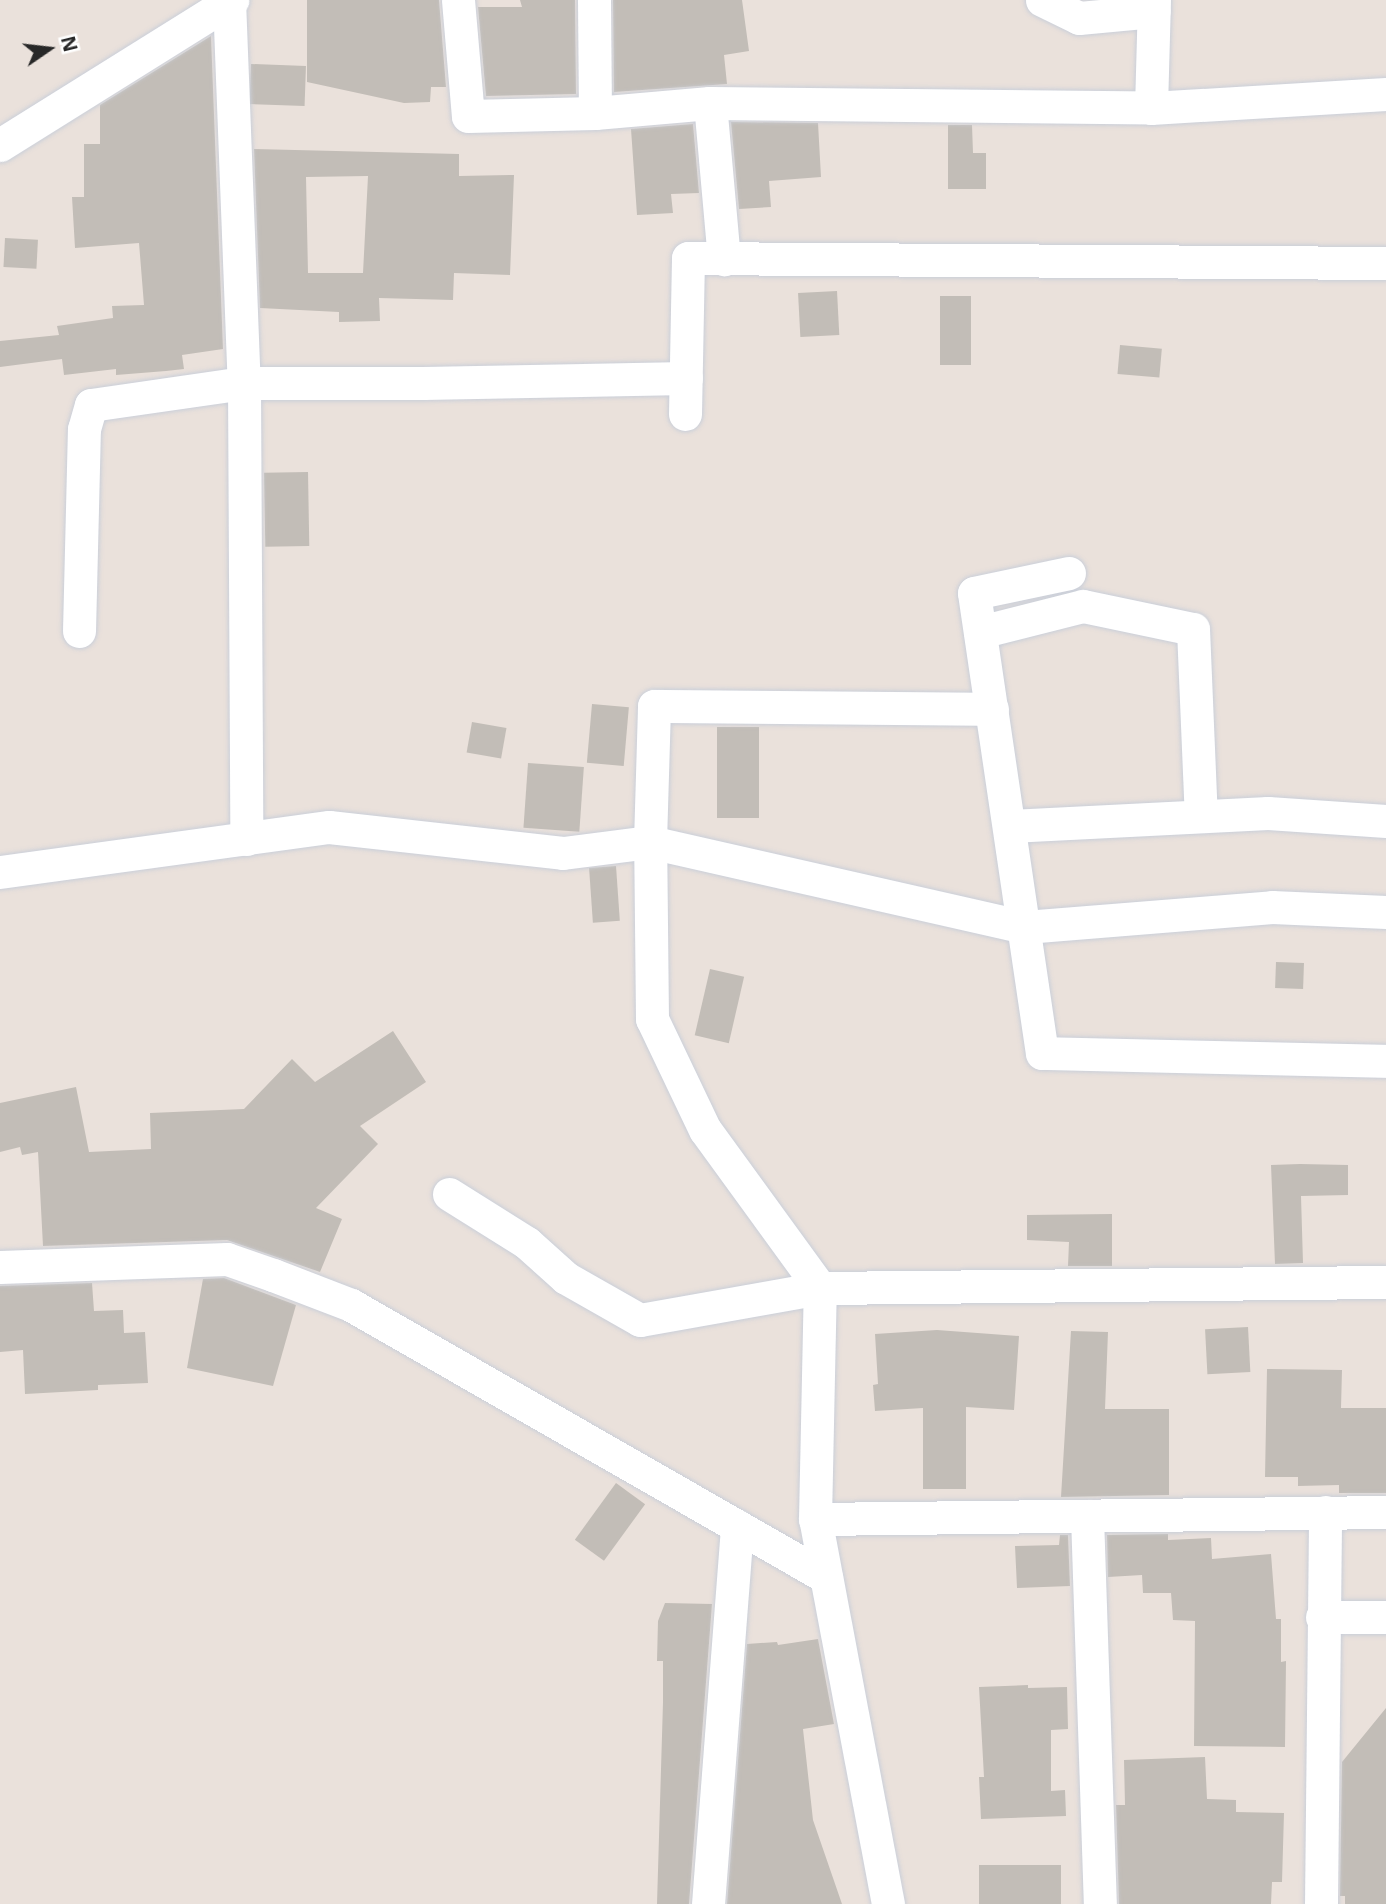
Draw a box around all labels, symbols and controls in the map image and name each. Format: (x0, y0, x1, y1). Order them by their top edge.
north arrow (14, 14, 84, 84)
text: N (55, 33, 84, 55)

